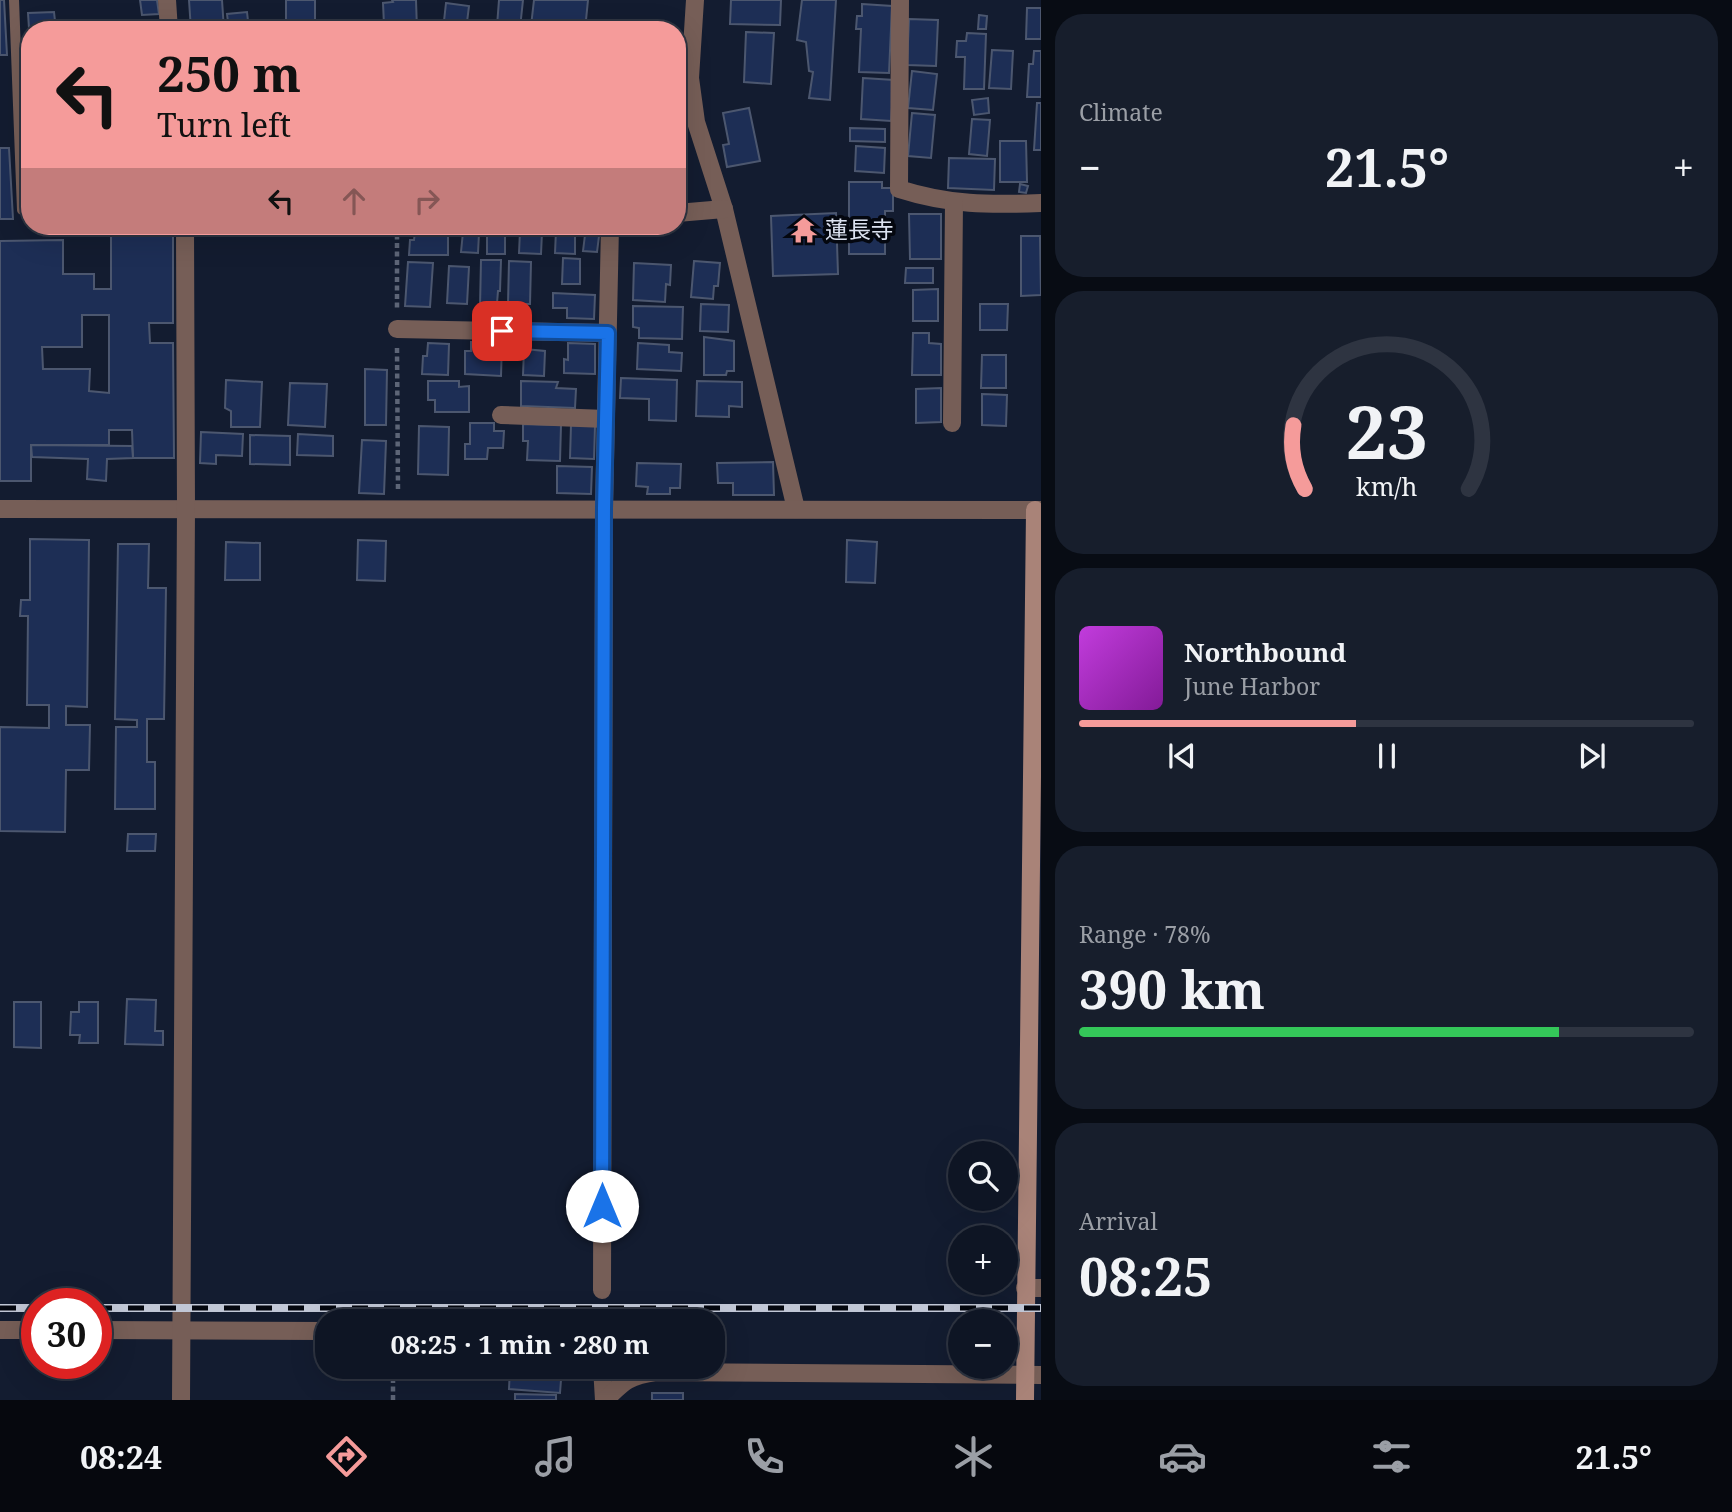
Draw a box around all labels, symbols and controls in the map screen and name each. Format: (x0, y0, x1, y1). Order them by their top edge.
text: 250 m (157, 40, 301, 106)
icon: left (42, 49, 133, 140)
text: Climate (1079, 96, 1163, 128)
text: Turn left (157, 103, 291, 146)
text: 21.5° (1325, 131, 1449, 202)
text: − (1079, 141, 1101, 193)
text: + (1673, 141, 1694, 193)
icon: left (262, 182, 300, 220)
icon: ahead (335, 182, 373, 220)
icon: right (408, 182, 446, 220)
place label: 蓮長寺 (825, 213, 894, 245)
temple icon: 蓮長寺 (789, 215, 819, 245)
pin (472, 301, 532, 361)
icon: arrive (483, 312, 521, 350)
text: 23 (1345, 381, 1428, 480)
text: km/h (1356, 469, 1417, 503)
text: Northbound (1184, 634, 1346, 670)
text: June Harbor (1184, 670, 1320, 702)
icon: previous (1163, 737, 1201, 775)
icon: pause (1368, 737, 1406, 775)
icon: next (1573, 737, 1611, 775)
text: Range · 78% (1079, 918, 1211, 950)
text: 390 km (1079, 953, 1265, 1024)
map controls (948, 1141, 1018, 1379)
button: search (948, 1141, 1018, 1211)
position arrow (565, 1169, 639, 1243)
text: Arrival (1079, 1205, 1158, 1237)
button: + (948, 1225, 1018, 1295)
text: 08:25 (1079, 1240, 1212, 1311)
speed limit sign: 30 (21, 1288, 112, 1379)
button: − (948, 1309, 1018, 1379)
text: 08:25 · 1 min · 280 m (390, 1326, 650, 1362)
icon: directions (322, 1432, 371, 1481)
icon: music (531, 1432, 580, 1481)
icon: phone (740, 1432, 789, 1481)
icon: climate (949, 1432, 998, 1481)
icon: car (1158, 1432, 1207, 1481)
icon: filters (1367, 1432, 1416, 1481)
text: 08:24 (80, 1435, 162, 1478)
text: 21.5° (1575, 1435, 1652, 1478)

